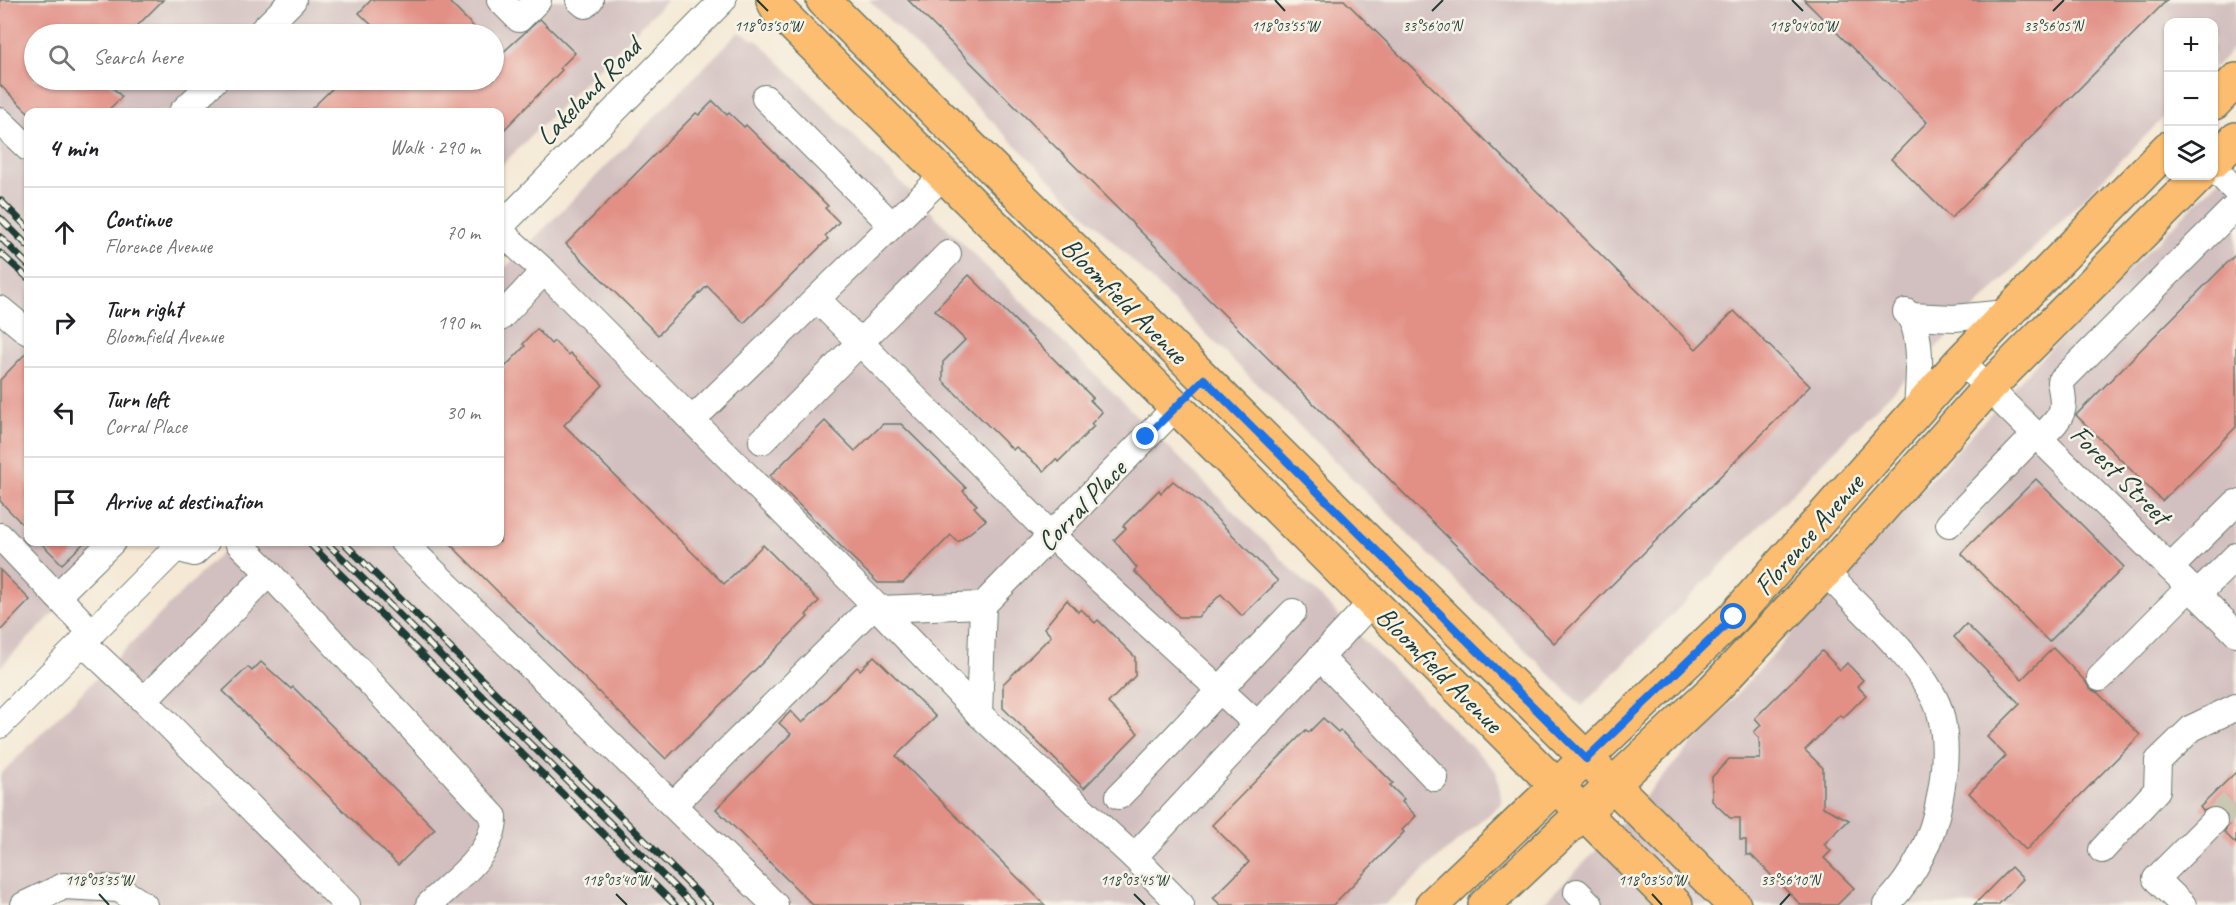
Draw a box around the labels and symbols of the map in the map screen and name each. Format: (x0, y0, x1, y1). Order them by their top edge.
text: 118°03'50"W (734, 17, 805, 36)
text: 118°03'55"W (1251, 17, 1322, 36)
text: 33°56'00"N (1402, 17, 1465, 36)
text: 118°04'00"W (1769, 17, 1840, 36)
text: 33°56'05"N (2023, 17, 2086, 36)
street label: Lakeland Road (528, 27, 651, 153)
street label: Bloomfield Avenue (1054, 229, 1197, 373)
street label: Forest Street (2063, 417, 2181, 535)
route end (1132, 423, 1158, 449)
street label: Corral Place (1029, 451, 1135, 559)
street label: Florence Avenue (1746, 465, 1872, 602)
street label: Bloomfield Avenue (1369, 598, 1512, 742)
route start (1720, 603, 1746, 629)
text: 118°03'35"W (65, 871, 136, 890)
text: 118°03'40"W (582, 871, 653, 890)
text: 118°03'45"W (1100, 871, 1171, 890)
text: 118°03'50"W (1618, 871, 1689, 890)
text: 33°56'10"N (1760, 871, 1823, 890)

